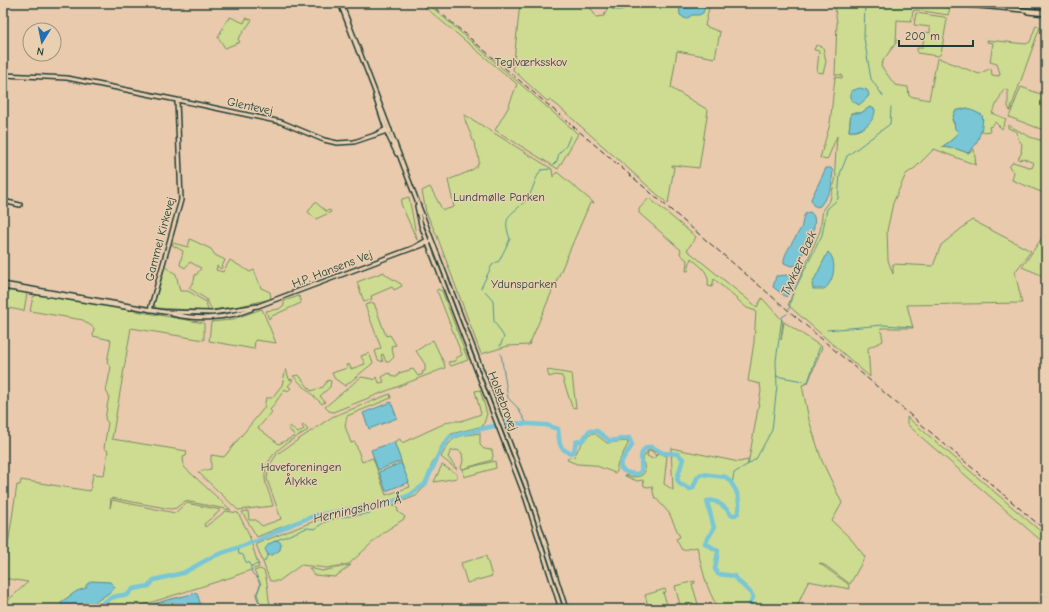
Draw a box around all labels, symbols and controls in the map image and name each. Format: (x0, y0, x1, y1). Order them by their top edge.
north arrow (22, 22, 62, 62)
scale bar (899, 22, 973, 48)
text: 200 m (905, 29, 940, 43)
text: N (36, 44, 45, 58)
park label: Teglværksskov (495, 55, 567, 69)
street label: Glentevej (226, 94, 274, 118)
park label: Lundmølle Parken (453, 190, 545, 204)
street label: Gammel Kirkevej (142, 195, 178, 283)
water label: Tyvkær Bæk (777, 228, 820, 298)
street label: H.P. Hansens Vej (290, 247, 374, 291)
park label: Ydunsparken (491, 277, 557, 291)
street label: Holstebrovej (485, 369, 521, 433)
park label: Haveforeningen Ålykke (261, 460, 341, 488)
water label: Herningsholm Å (311, 490, 403, 526)

